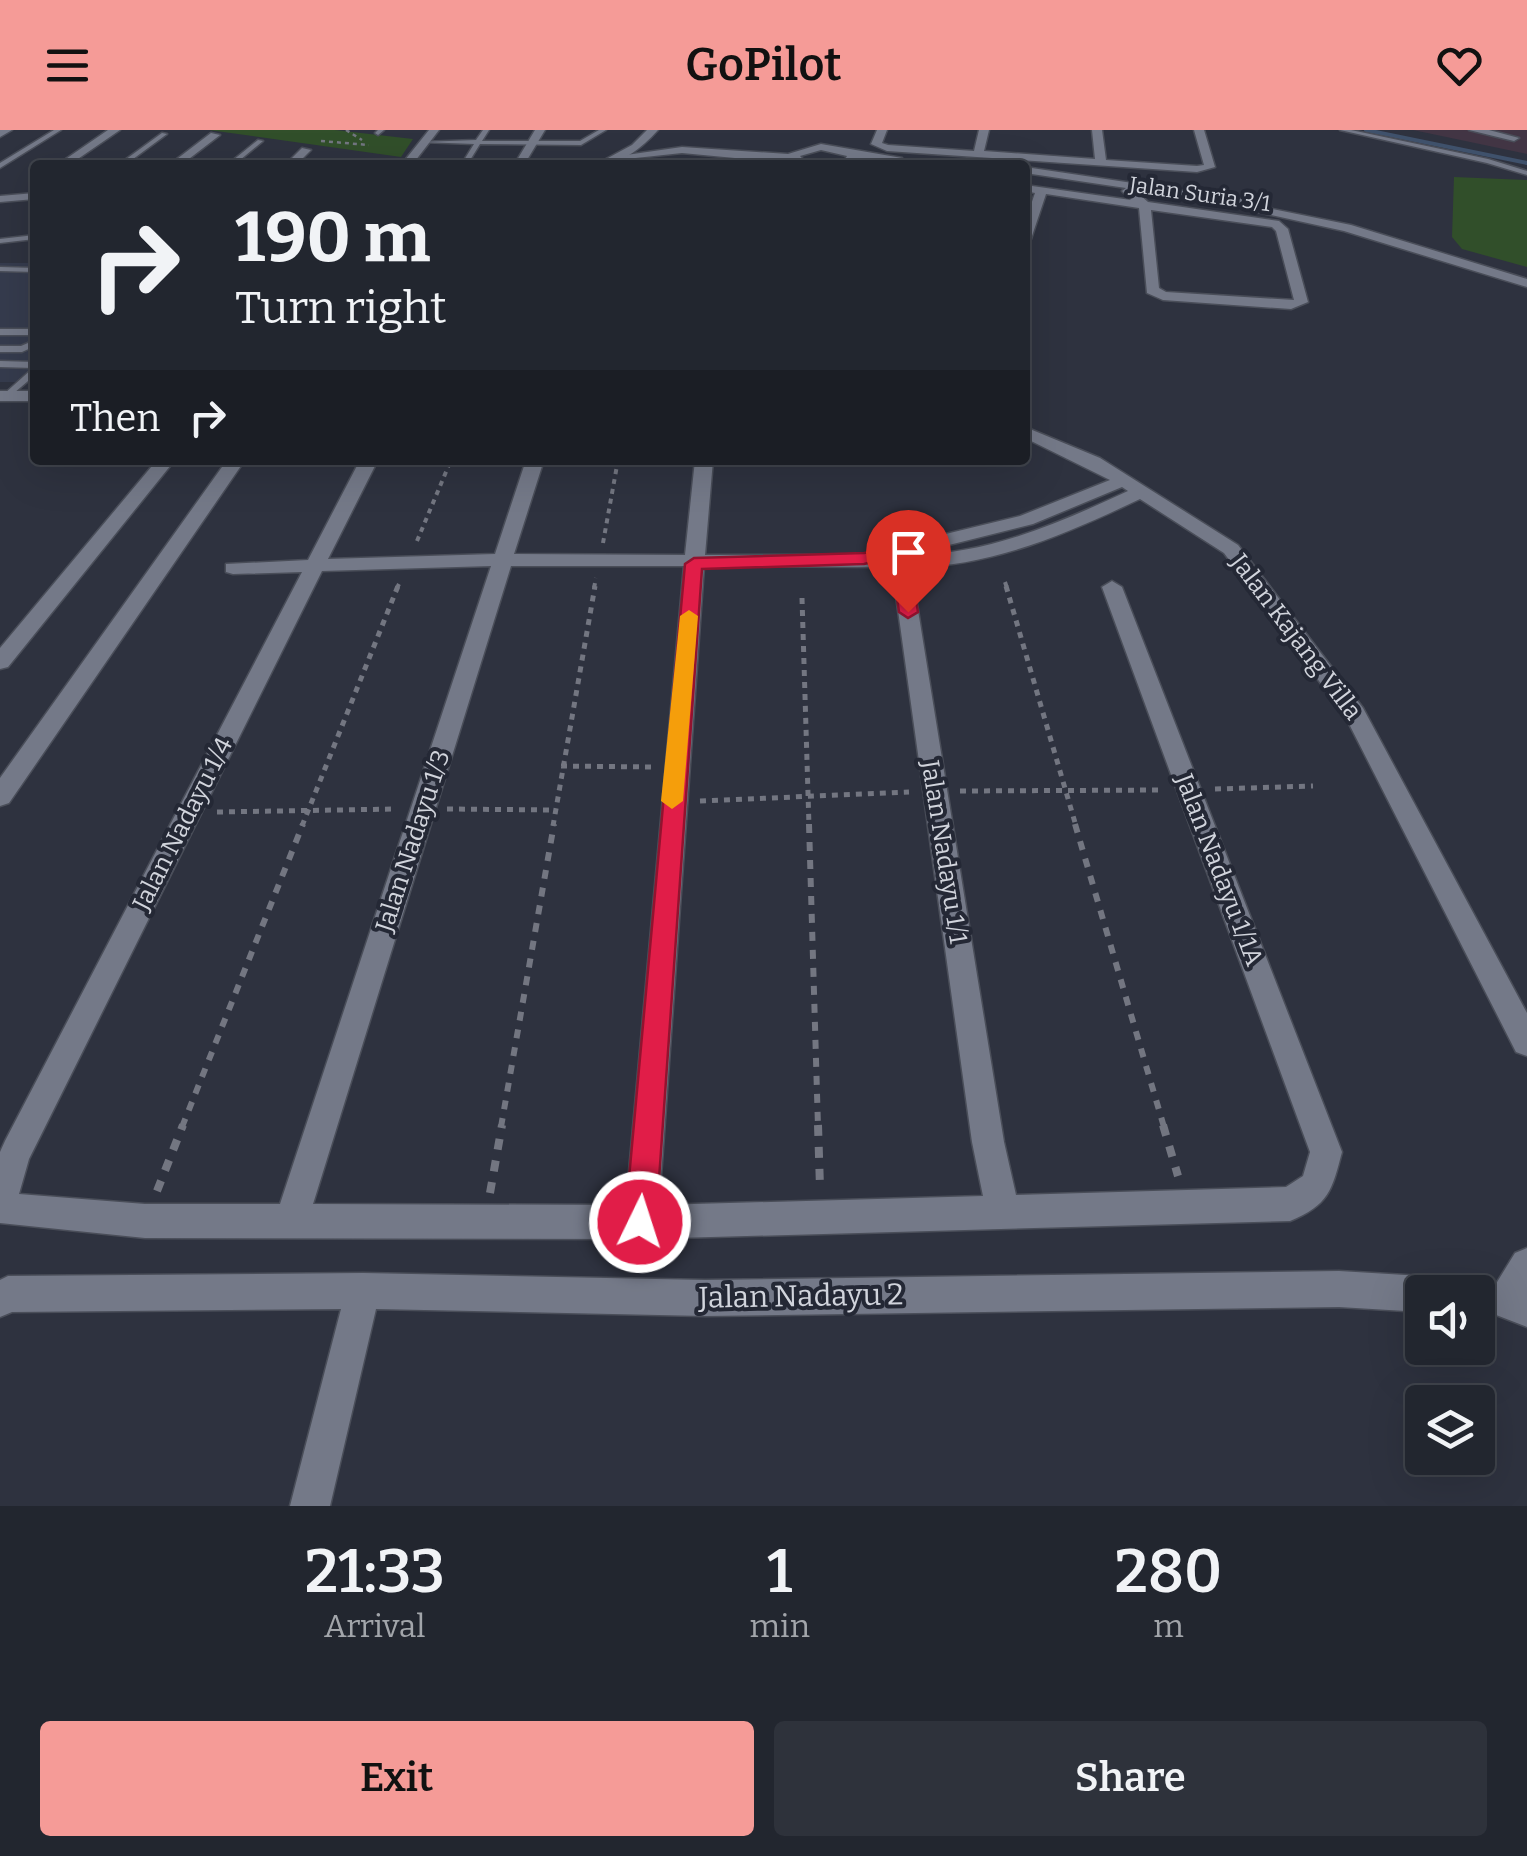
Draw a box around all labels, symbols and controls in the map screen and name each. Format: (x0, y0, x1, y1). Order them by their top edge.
icon: menu (40, 38, 95, 93)
text: GoPilot (685, 38, 842, 92)
icon: heart (1432, 38, 1487, 93)
street label: Jalan Suria 3/1 (1127, 171, 1272, 217)
text: 190 m (235, 196, 430, 280)
icon: right (70, 200, 200, 330)
text: Turn right (235, 281, 447, 335)
icon: right (180, 390, 235, 445)
text: Then (70, 395, 160, 441)
pin (866, 510, 951, 613)
icon: arrive (881, 525, 936, 580)
street label: Jalan Kajang Villa (1223, 547, 1368, 726)
street label: Jalan Nadayu 1/4 (126, 732, 240, 916)
street label: Jalan Nadayu 1/3 (369, 746, 457, 937)
street label: Jalan Nadayu 1/1 (915, 757, 973, 946)
street label: Jalan Nadayu 1/1A (1168, 769, 1269, 970)
position arrow (588, 1170, 692, 1274)
map controls (1405, 1275, 1495, 1475)
button: sound (1405, 1275, 1495, 1365)
street label: Jalan Nadayu 2 (697, 1276, 904, 1316)
button: layers (1405, 1385, 1495, 1475)
text: 21:33 (305, 1536, 445, 1608)
text: 1 (767, 1536, 792, 1608)
text: 280 (1115, 1536, 1222, 1608)
text: Arrival (324, 1607, 425, 1645)
text: min (750, 1607, 810, 1645)
text: m (1153, 1607, 1184, 1645)
button: Exit (40, 1721, 754, 1836)
button: Share (774, 1721, 1487, 1836)

